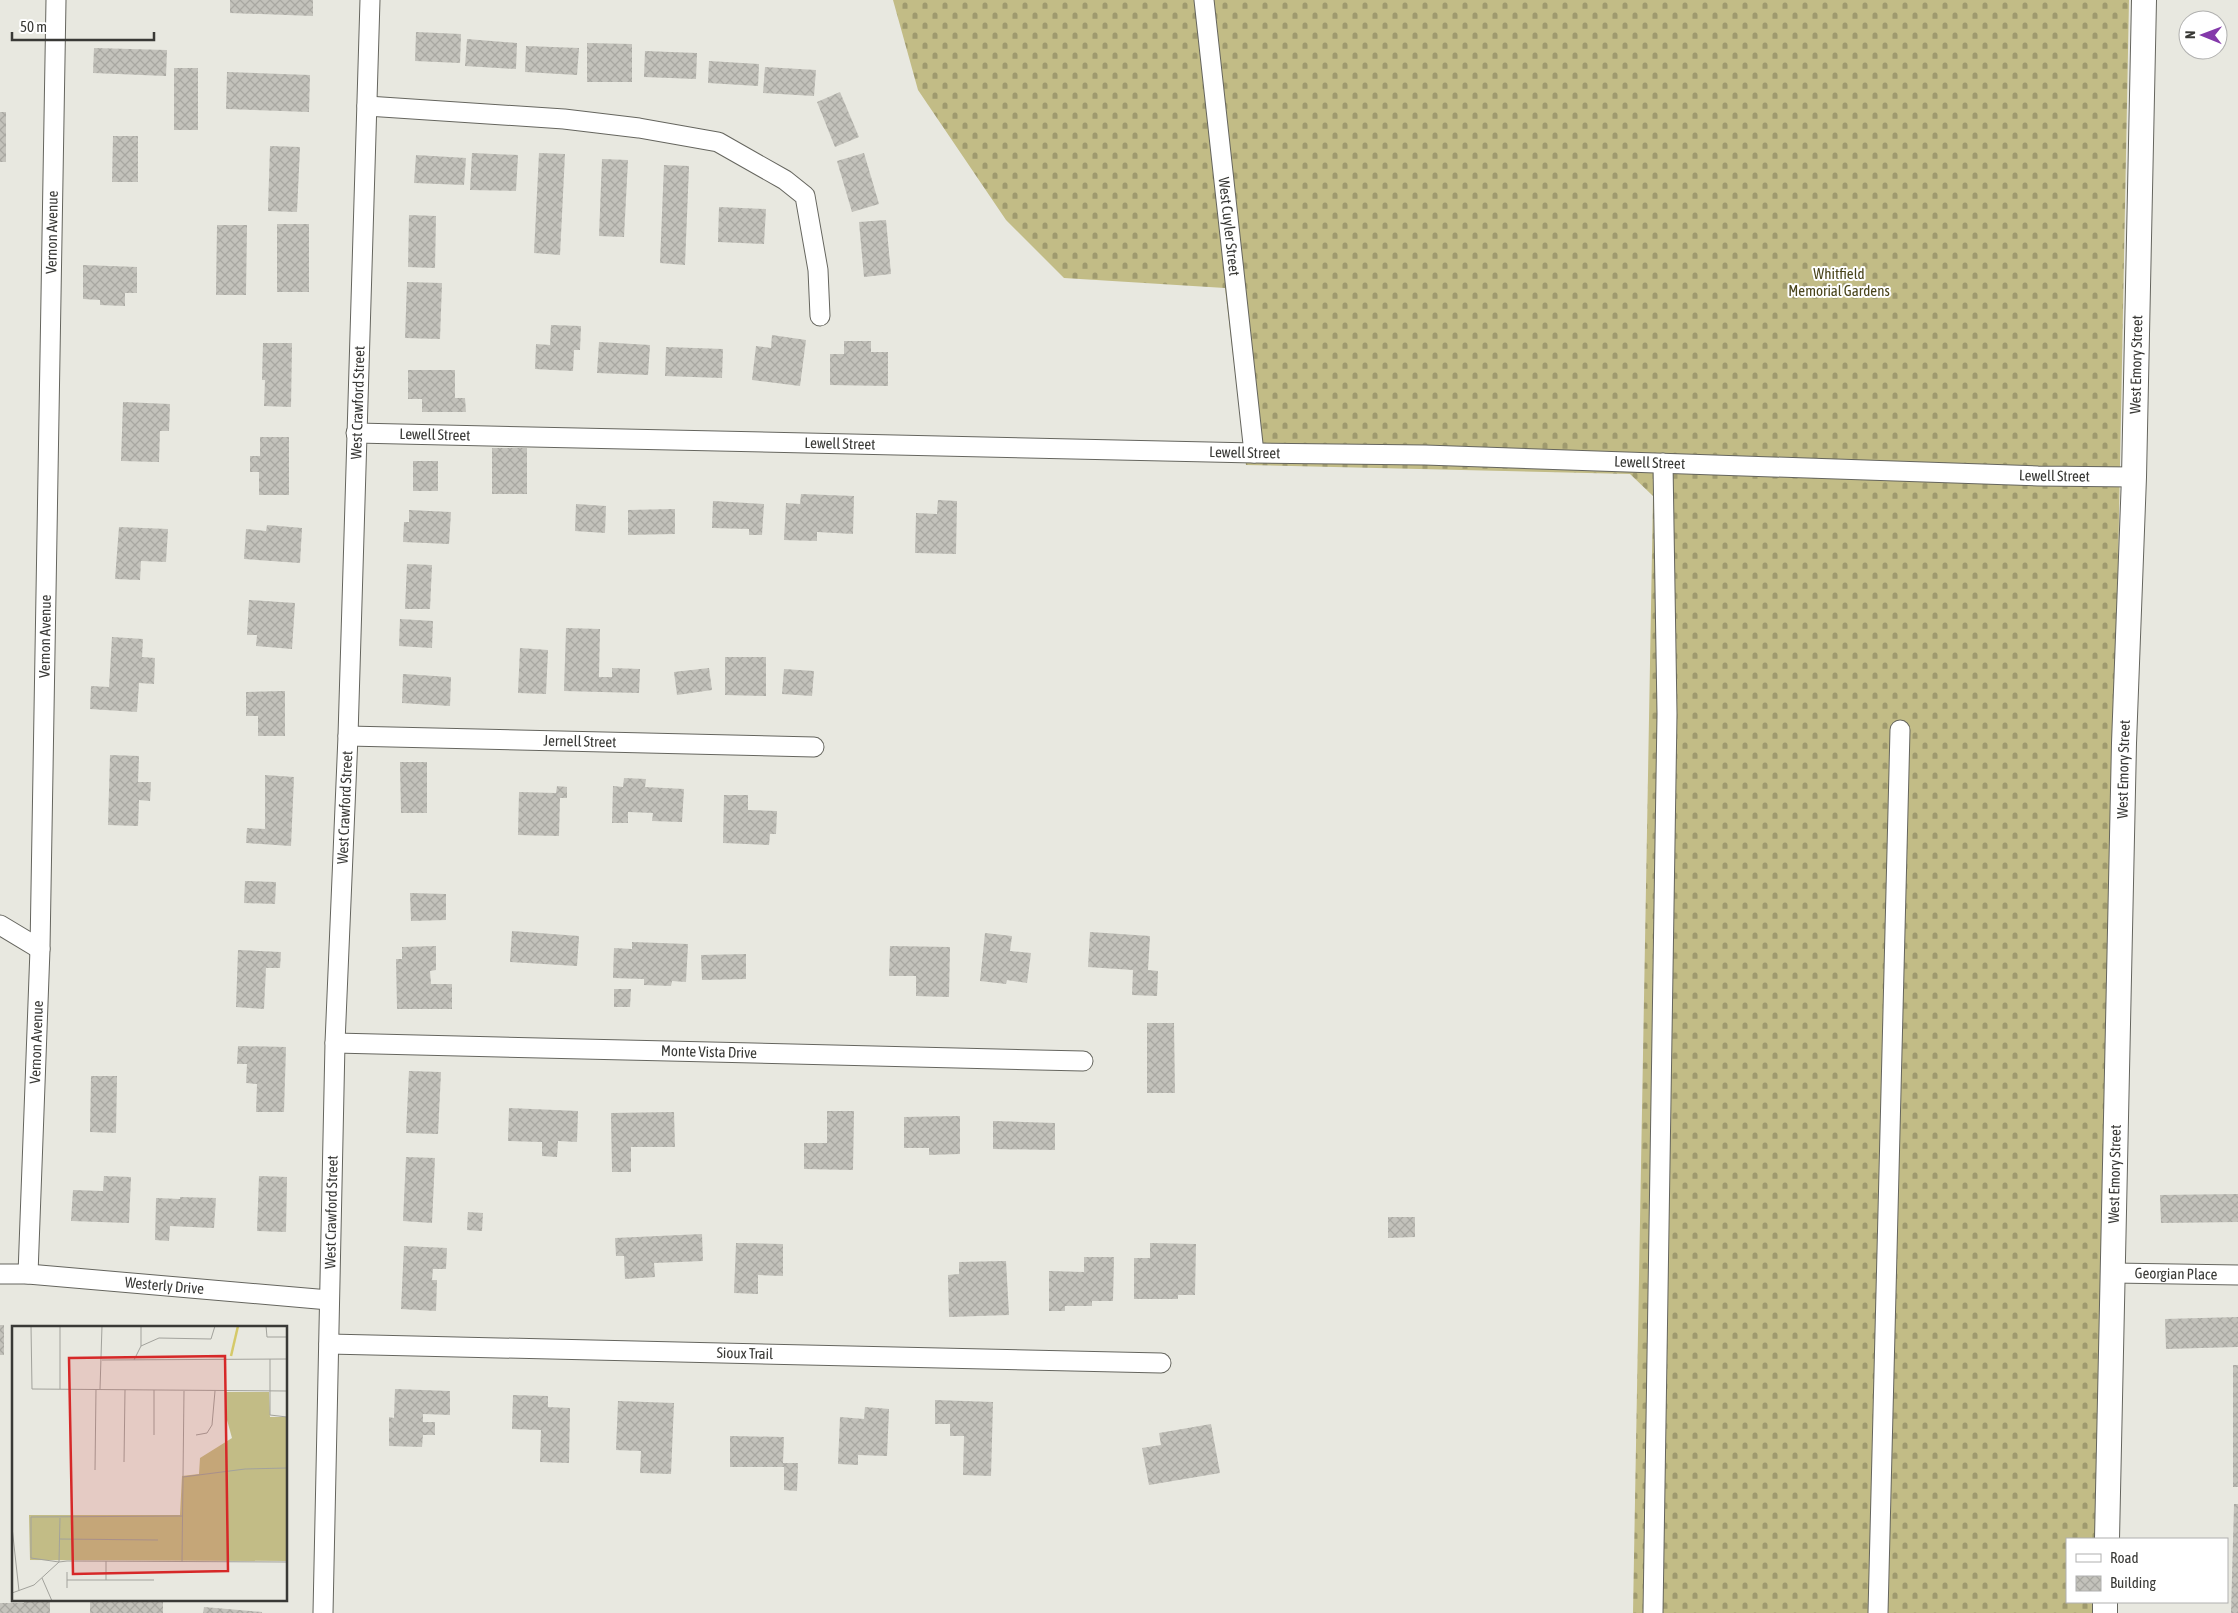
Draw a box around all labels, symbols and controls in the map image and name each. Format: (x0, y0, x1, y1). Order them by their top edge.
scale bar (12, 10, 155, 42)
north arrow (2178, 10, 2228, 60)
text: 50 m (20, 18, 47, 35)
text: N (2182, 31, 2198, 39)
street label: West Cuyler Street (1216, 176, 1243, 277)
street label: Vernon Avenue (42, 190, 61, 274)
park label: Whitfield Memorial Gardens (1788, 265, 1890, 299)
street label: West Emory Street (2126, 315, 2145, 414)
street label: West Crawford Street (347, 346, 368, 460)
street label: Lewell Street (399, 425, 471, 444)
street label: Lewell Street (804, 434, 876, 453)
street label: Lewell Street (1209, 443, 1280, 461)
street label: Lewell Street (1614, 452, 1685, 472)
street label: Lewell Street (2019, 466, 2090, 485)
street label: Vernon Avenue (36, 594, 54, 678)
street label: West Emory Street (2113, 719, 2133, 819)
street label: Jernell Street (543, 732, 617, 750)
street label: West Crawford Street (334, 750, 355, 864)
street label: Vernon Avenue (26, 1000, 46, 1084)
street label: Monte Vista Drive (661, 1042, 757, 1061)
street label: West Emory Street (2105, 1124, 2124, 1224)
street label: West Crawford Street (321, 1155, 341, 1269)
street label: Georgian Place (2135, 1264, 2218, 1283)
street label: Westerly Drive (124, 1273, 205, 1297)
inset map (12, 1326, 288, 1600)
street label: Sioux Trail (716, 1344, 773, 1362)
legend (2066, 1538, 2228, 1603)
text: Road (2110, 1549, 2139, 1566)
text: Building (2110, 1574, 2156, 1591)

